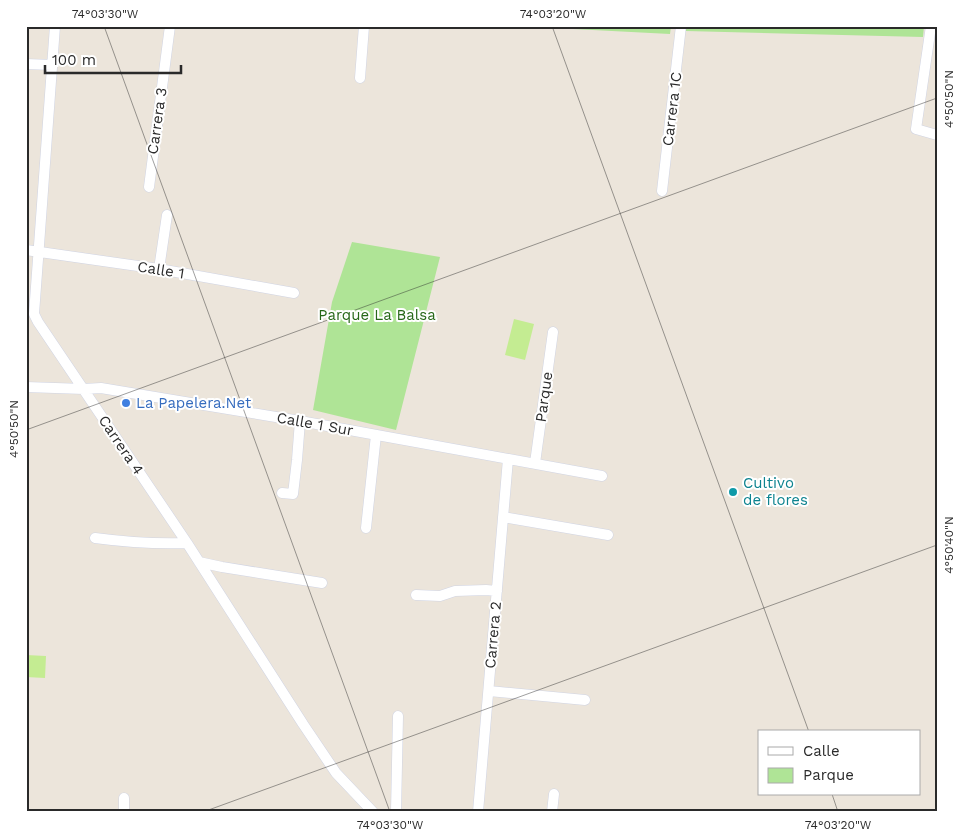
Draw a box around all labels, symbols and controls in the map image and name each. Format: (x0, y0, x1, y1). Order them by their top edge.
text: 74°03'30"W (72, 7, 139, 21)
text: 74°03'20"W (520, 7, 587, 21)
scale bar (45, 42, 181, 74)
text: 100 m (52, 51, 96, 69)
text: 4°50'50"N (942, 70, 956, 128)
street label: Carrera 1C (659, 71, 685, 147)
street label: Carrera 3 (143, 86, 171, 156)
street label: Calle 1 (136, 257, 186, 283)
park label: Parque La Balsa (318, 306, 436, 324)
street label: Parque (532, 371, 556, 423)
place label: La Papelera.Net (136, 394, 252, 412)
marker: La Papelera.Net (120, 397, 132, 409)
text: 4°50'50"N (7, 400, 21, 458)
street label: Calle 1 Sur (275, 408, 355, 440)
street label: Carrera 4 (95, 412, 147, 478)
place label: Cultivo de flores (743, 474, 808, 509)
marker: Cultivo de flores (727, 486, 739, 498)
text: 4°50'40"N (942, 516, 956, 574)
street label: Carrera 2 (481, 601, 505, 669)
legend (758, 730, 920, 796)
text: Calle (803, 742, 840, 760)
text: Parque (803, 766, 854, 784)
text: 74°03'30"W (357, 818, 424, 832)
text: 74°03'20"W (805, 818, 872, 832)

